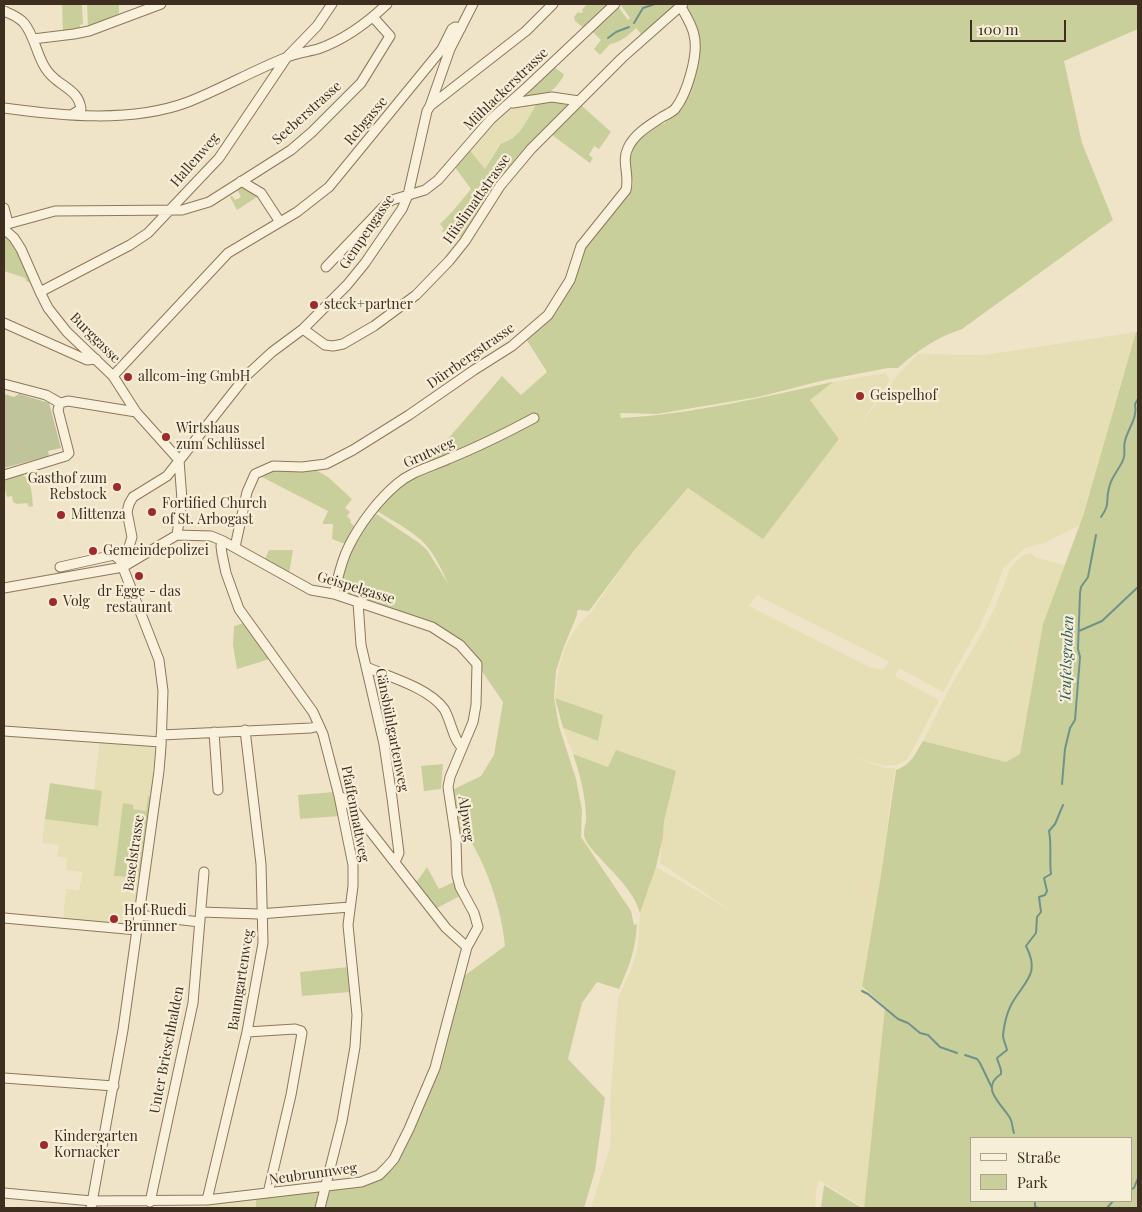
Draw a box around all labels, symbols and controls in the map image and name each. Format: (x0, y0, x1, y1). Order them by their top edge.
scale bar (972, 10, 1068, 42)
text: 100 m (978, 19, 1019, 39)
street label: Mühlackerstrasse (460, 44, 552, 134)
street label: Seeberstrasse (269, 78, 345, 148)
street label: Rebgasse (341, 93, 391, 149)
street label: Hallenweg (167, 130, 223, 190)
street label: Hüslimattstrasse (440, 151, 514, 247)
street label: Gempengasse (336, 191, 398, 273)
place label: steck+partner (324, 297, 413, 313)
marker: steck+partner (308, 299, 320, 311)
street label: Burggasse (66, 309, 124, 367)
street label: Dürrbergstrasse (424, 320, 518, 392)
place label: allcom-ing GmbH (138, 369, 250, 385)
marker: allcom-ing GmbH (122, 371, 134, 383)
place label: Geispelhof (870, 388, 937, 404)
marker: Geispelhof (854, 390, 866, 402)
place label: Wirtshaus zum Schlüssel (176, 421, 265, 454)
marker: Wirtshaus zum Schlüssel (160, 431, 172, 443)
street label: Grutweg (401, 434, 457, 472)
place label: Gasthof zum Rebstock (28, 471, 107, 504)
marker: Gasthof zum Rebstock (111, 481, 123, 493)
place label: Fortified Church of St. Arbogast (162, 496, 267, 528)
marker: Fortified Church of St. Arbogast (146, 506, 158, 518)
place label: Mittenza (71, 507, 126, 523)
marker: Mittenza (55, 509, 67, 521)
place label: Gemeindepolizei (103, 543, 209, 559)
marker: Gemeindepolizei (87, 545, 99, 557)
street label: Geispelgasse (315, 568, 397, 608)
marker: dr Egge - das restaurant (133, 570, 145, 582)
place label: dr Egge - das restaurant (97, 584, 181, 616)
place label: Volg (63, 594, 90, 610)
marker: Volg (47, 596, 59, 608)
water label: Teufelsgraben (1056, 615, 1078, 703)
street label: Gänsbühlgartenweg (372, 667, 412, 793)
street label: Pfaffenmattweg (337, 764, 373, 864)
street label: Alpweg (454, 795, 478, 843)
street label: Baselstrasse (120, 814, 148, 892)
place label: Hof Ruedi Brunner (124, 903, 187, 936)
marker: Hof Ruedi Brunner (108, 913, 120, 925)
street label: Baumgartenweg (225, 928, 257, 1032)
street label: Unter Brieschhalden (146, 985, 188, 1115)
place label: Kindergarten Kornacker (54, 1129, 138, 1162)
legend (970, 1137, 1132, 1202)
marker: Kindergarten Kornacker (38, 1139, 50, 1151)
text: Straße (1017, 1147, 1061, 1167)
street label: Neubrunnweg (268, 1160, 358, 1188)
text: Park (1017, 1172, 1048, 1192)

